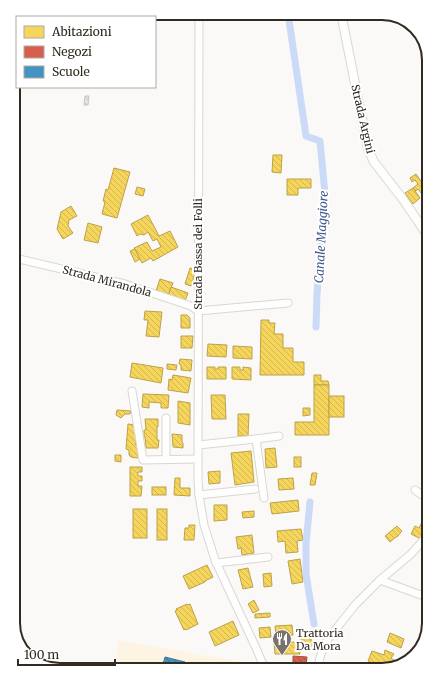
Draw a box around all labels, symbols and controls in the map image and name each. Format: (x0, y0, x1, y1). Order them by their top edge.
legend (16, 16, 156, 88)
text: Abitazioni (51, 24, 112, 39)
text: Negozi (52, 44, 92, 59)
text: Scuole (52, 64, 90, 79)
street label: Strada Argini (348, 83, 378, 155)
water label: Canale Maggiore (311, 190, 331, 284)
street label: Strada Bassa dei Folli (191, 198, 205, 310)
street label: Strada Mirandola (61, 262, 153, 300)
place label: Trattoria Da Mora (296, 626, 344, 653)
restaurant icon: Trattoria Da Mora (271, 628, 293, 656)
scale bar (18, 641, 115, 667)
text: 100 m (24, 647, 59, 662)

